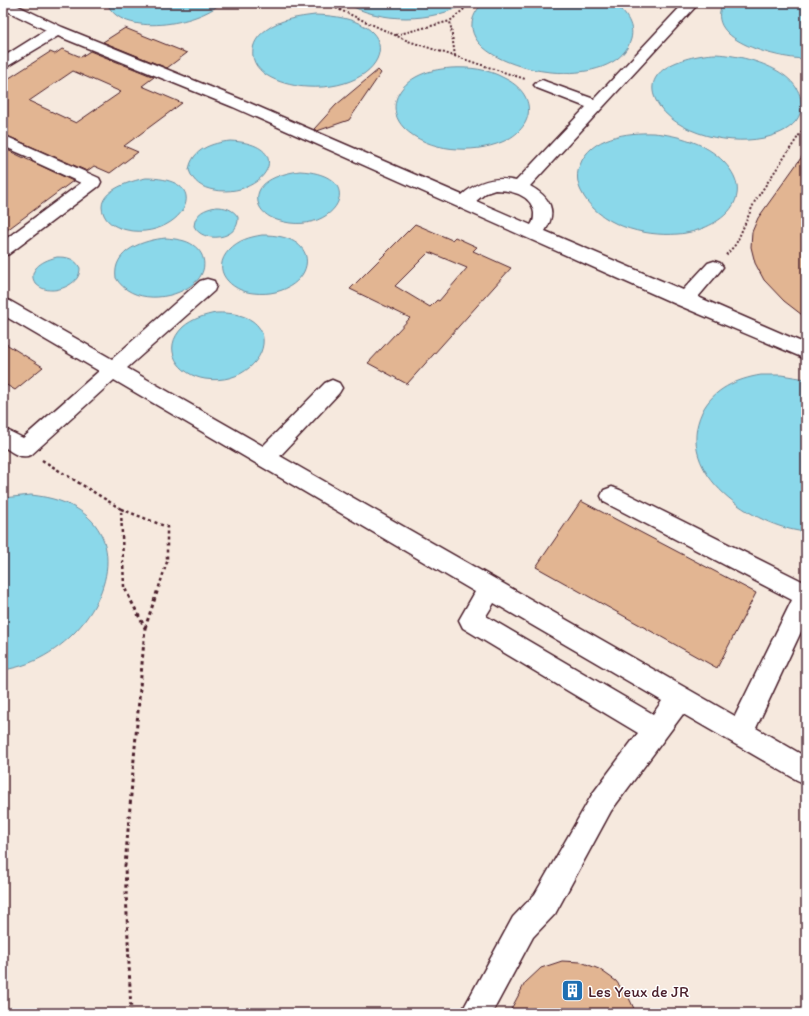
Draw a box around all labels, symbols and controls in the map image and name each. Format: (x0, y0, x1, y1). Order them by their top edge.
building icon: Les Yeux de JR (559, 978, 585, 1004)
place label: Les Yeux de JR (588, 982, 689, 1001)

